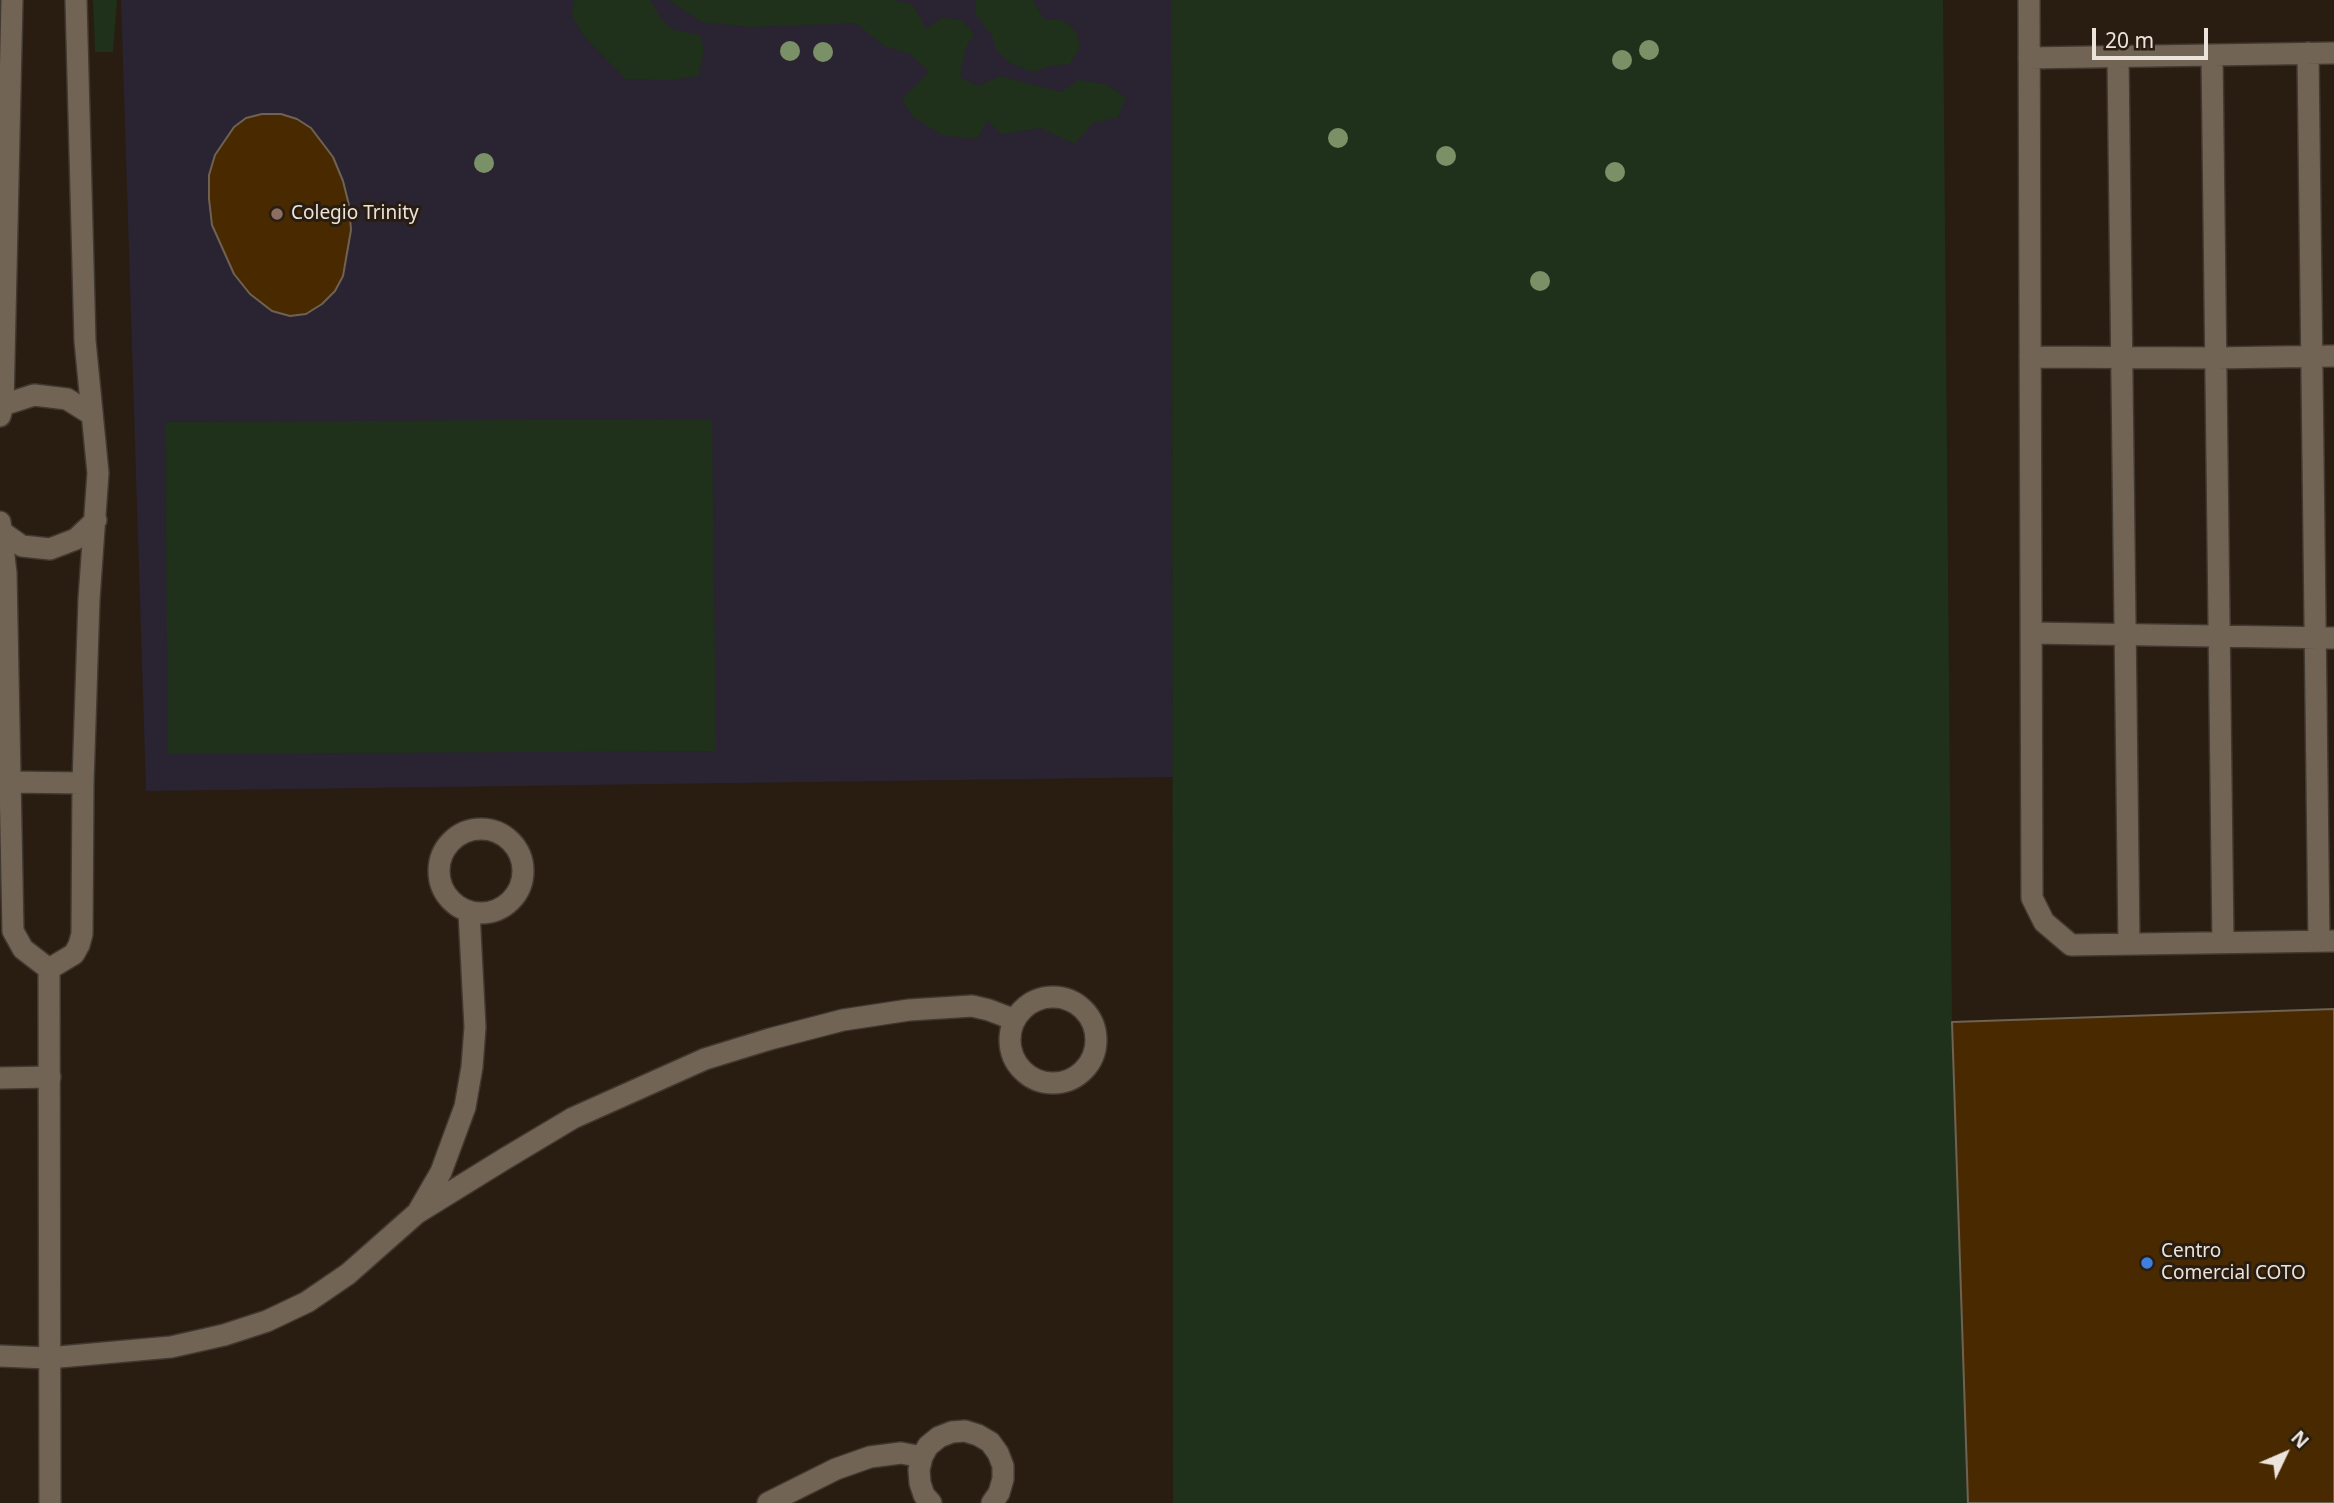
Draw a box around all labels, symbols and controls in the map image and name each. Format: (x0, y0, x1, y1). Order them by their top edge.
scale bar (2096, 14, 2212, 58)
text: 20 m (2105, 26, 2154, 54)
place label: Colegio Trinity (291, 203, 419, 225)
marker: Colegio Trinity (269, 206, 285, 222)
place label: Centro Comercial COTO (2161, 1241, 2306, 1285)
marker: Centro Comercial COTO (2139, 1255, 2155, 1271)
north arrow (2250, 1419, 2320, 1489)
text: N (2285, 1425, 2315, 1454)

